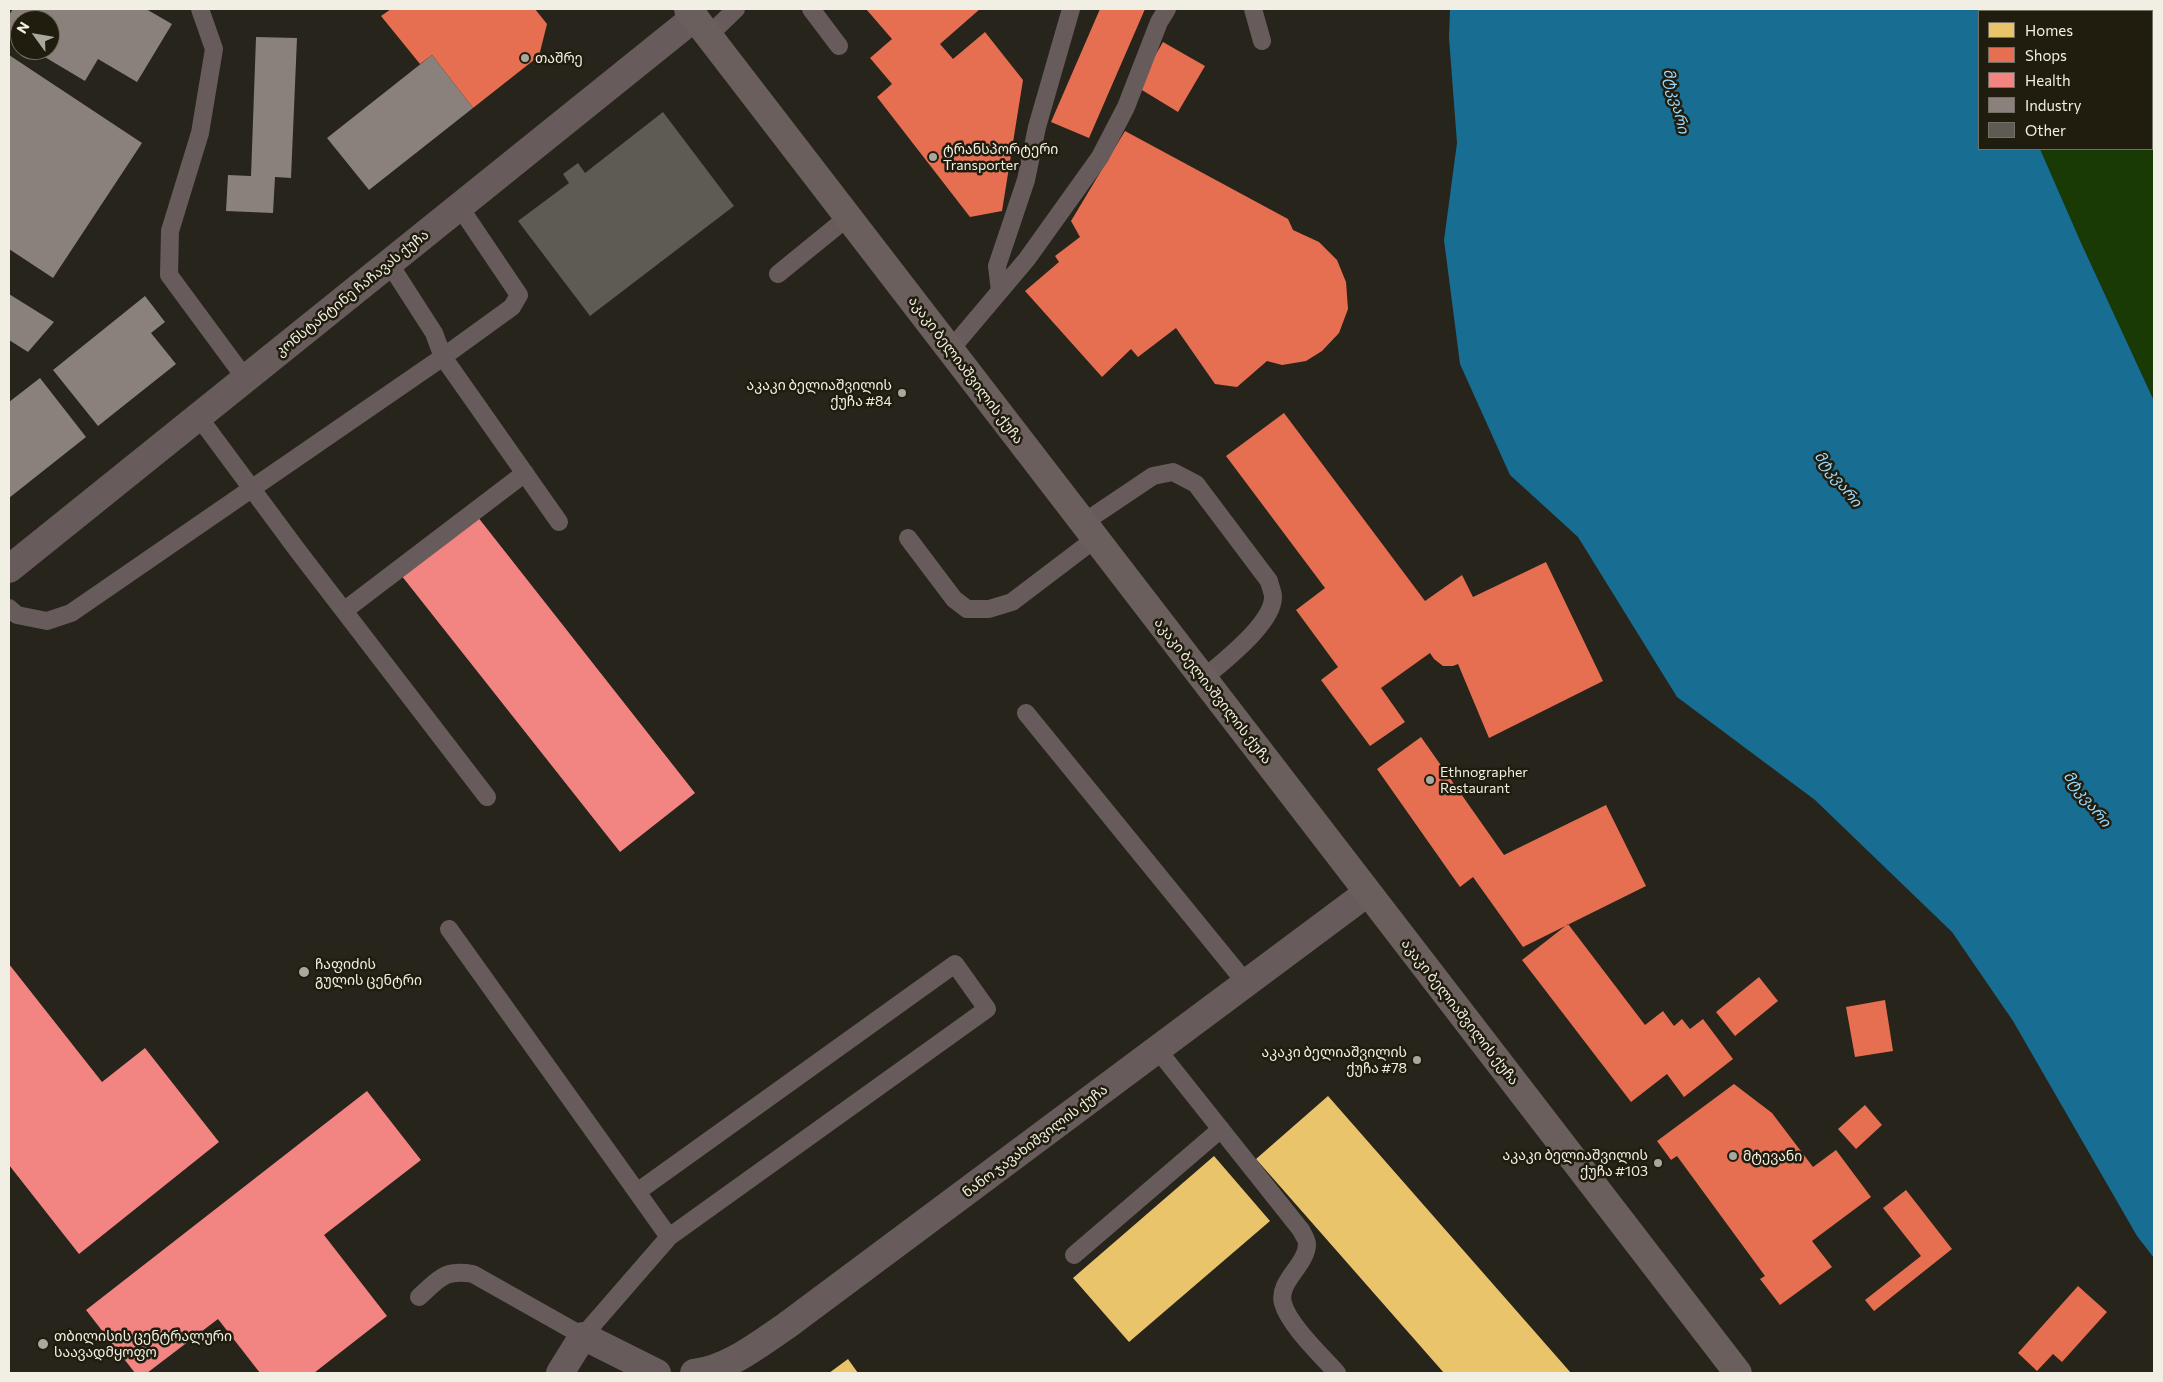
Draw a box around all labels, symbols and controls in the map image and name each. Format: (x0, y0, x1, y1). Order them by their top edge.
north arrow (10, 10, 60, 60)
legend (1978, 10, 2153, 150)
text: N (13, 18, 33, 36)
text: Homes (2025, 21, 2073, 39)
text: Shops (2025, 46, 2067, 64)
place label: თაშრე (535, 50, 583, 66)
marker: თაშრე (519, 52, 531, 64)
water label: მტკვარი (1659, 67, 1693, 135)
text: Health (2025, 71, 2071, 89)
text: Industry (2025, 96, 2082, 114)
text: Other (2025, 121, 2066, 139)
place label: ტრანსპორტერი Transporter (943, 141, 1058, 174)
marker: ტრანსპორტერი Transporter (927, 151, 939, 163)
street label: კონსტანტინე ჩაჩავას ქუჩა (272, 226, 432, 360)
street label: აკაკი ბელიაშვილის ქუჩა (905, 293, 1027, 447)
place label: აკაკი ბელიაშვილის ქუჩა #84 (747, 377, 892, 410)
marker: აკაკი ბელიაშვილის ქუჩა #84 (896, 387, 908, 399)
water label: მტკვარი (1811, 447, 1865, 511)
street label: აკაკი ბელიაშვილის ქუჩა (1151, 615, 1275, 767)
place label: Ethnographer Restaurant (1440, 764, 1528, 796)
water label: მტკვარი (2060, 767, 2114, 831)
marker: Ethnographer Restaurant (1424, 774, 1436, 786)
street label: აკაკი ბელიაშვილის ქუჩა (1398, 936, 1522, 1088)
place label: ჩაფიძის გულის ცენტრი (315, 956, 422, 989)
marker: ჩაფიძის გულის ცენტრი (297, 965, 311, 979)
place label: აკაკი ბელიაშვილის ქუჩა #78 (1262, 1044, 1407, 1076)
marker: აკაკი ბელიაშვილის ქუჩა #78 (1411, 1054, 1423, 1066)
street label: ნანო ჯავახიშვილის ქუჩა (959, 1081, 1111, 1201)
place label: აკაკი ბელიაშვილის ქუჩა #103 (1503, 1147, 1648, 1180)
place label: მტევანი (1743, 1148, 1802, 1164)
marker: მტევანი (1727, 1150, 1739, 1162)
marker: აკაკი ბელიაშვილის ქუჩა #103 (1652, 1157, 1664, 1169)
place label: თბილისის ცენტრალური საავადმყოფო (54, 1328, 232, 1360)
marker: თბილისის ცენტრალური საავადმყოფო (36, 1337, 50, 1351)

